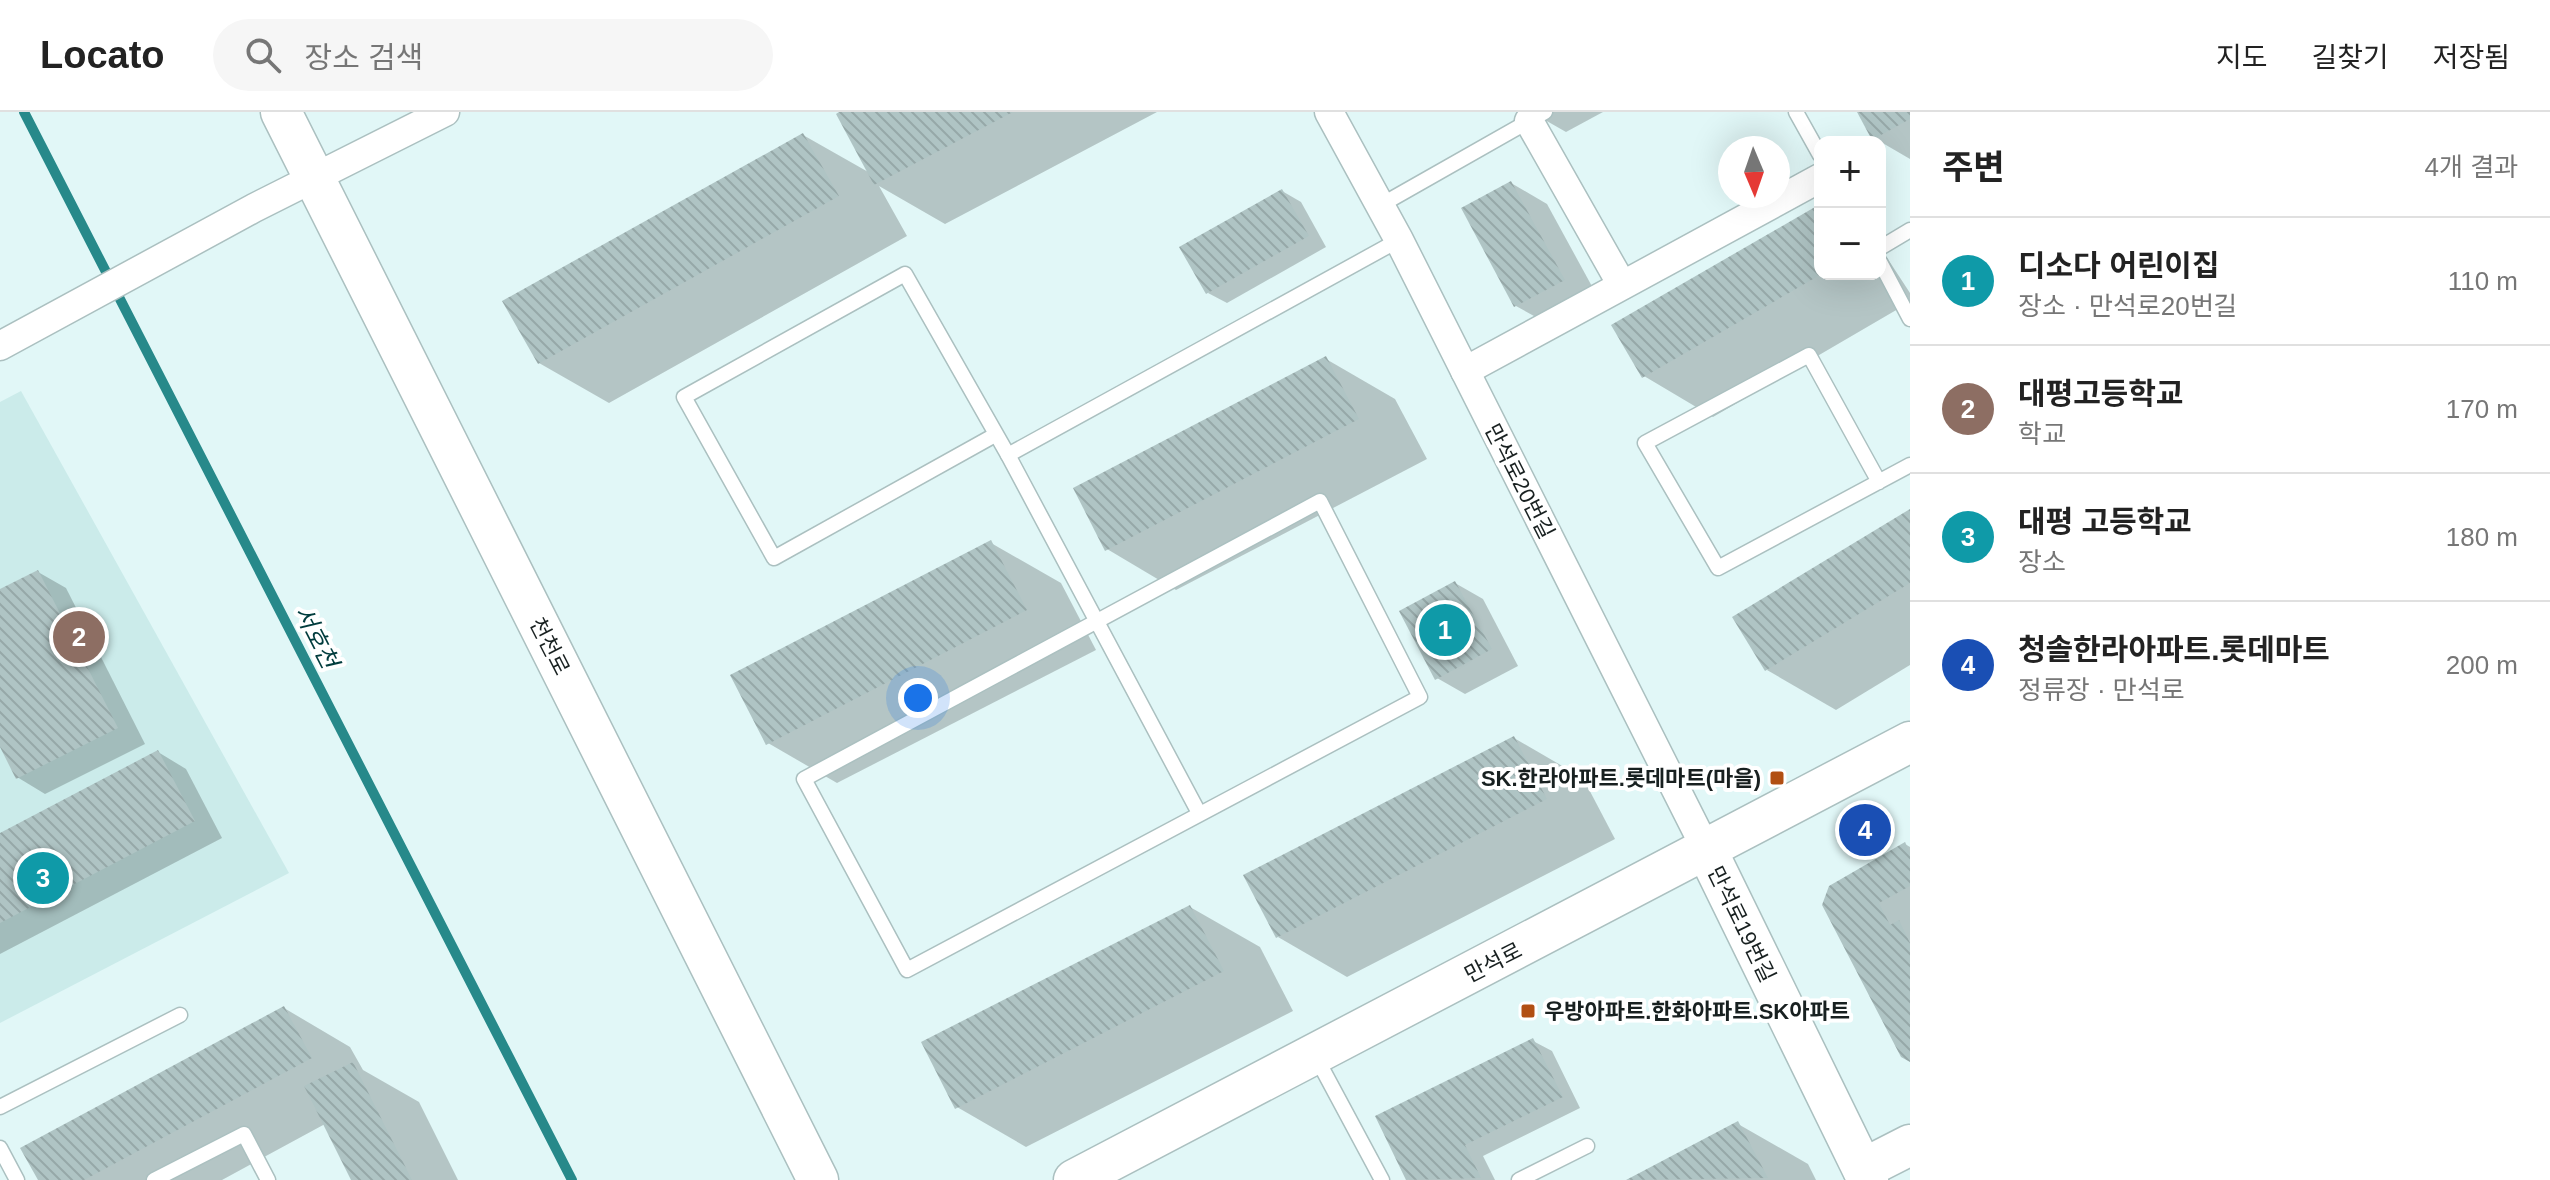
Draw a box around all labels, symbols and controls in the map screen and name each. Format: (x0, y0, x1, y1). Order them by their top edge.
search box (213, 19, 773, 91)
icon: search (241, 33, 285, 77)
text: Locato (40, 34, 165, 76)
text: 장소 검색 (305, 41, 423, 74)
text: 지도 (2216, 42, 2267, 73)
text: 길찾기 (2311, 42, 2389, 73)
text: 저장됨 (2433, 42, 2510, 73)
north arrow (1718, 136, 1790, 208)
map controls (1814, 136, 1886, 280)
button: + (1814, 136, 1886, 208)
text: 주변 (1942, 148, 2005, 186)
text: 4개 결과 (2425, 152, 2518, 182)
button: − (1814, 208, 1886, 280)
text: 디소다 어린이집 (2018, 249, 2220, 282)
text: 1 (1961, 266, 1975, 296)
text: 110 m (2448, 266, 2518, 296)
text: 장소 · 만석로20번길 (2018, 291, 2237, 321)
text: 대평고등학교 (2018, 377, 2184, 410)
text: 2 (1961, 394, 1975, 424)
text: 170 m (2446, 394, 2518, 424)
text: 학교 (2018, 419, 2066, 449)
street label: 만석로20번길 (1480, 420, 1559, 543)
text: 대평 고등학교 (2018, 505, 2192, 538)
text: 3 (1961, 522, 1975, 552)
text: 180 m (2446, 522, 2518, 552)
text: 장소 (2018, 547, 2066, 577)
pin: 1 (1419, 600, 1471, 660)
water label: 서호천 (289, 601, 345, 675)
pin: 2 (53, 607, 105, 667)
street label: 천천로 (525, 613, 574, 679)
text: 청솔한라아파트.롯데마트 (2018, 633, 2330, 666)
text: 4 (1961, 650, 1975, 680)
text: 200 m (2446, 650, 2518, 680)
text: 정류장 · 만석로 (2018, 675, 2185, 705)
your location (898, 678, 938, 718)
place label: SK.한라아파트.롯데마트(마을) (1481, 766, 1761, 791)
marker: SK.한라아파트.롯데마트(마을) (1768, 769, 1786, 787)
pin: 4 (1839, 800, 1891, 860)
pin: 3 (17, 848, 69, 908)
street label: 만석로19번길 (1703, 862, 1780, 986)
street label: 만석로 (1460, 938, 1526, 987)
place label: 우방아파트.한화아파트.SK아파트 (1544, 999, 1850, 1024)
marker: 우방아파트.한화아파트.SK아파트 (1519, 1002, 1537, 1020)

